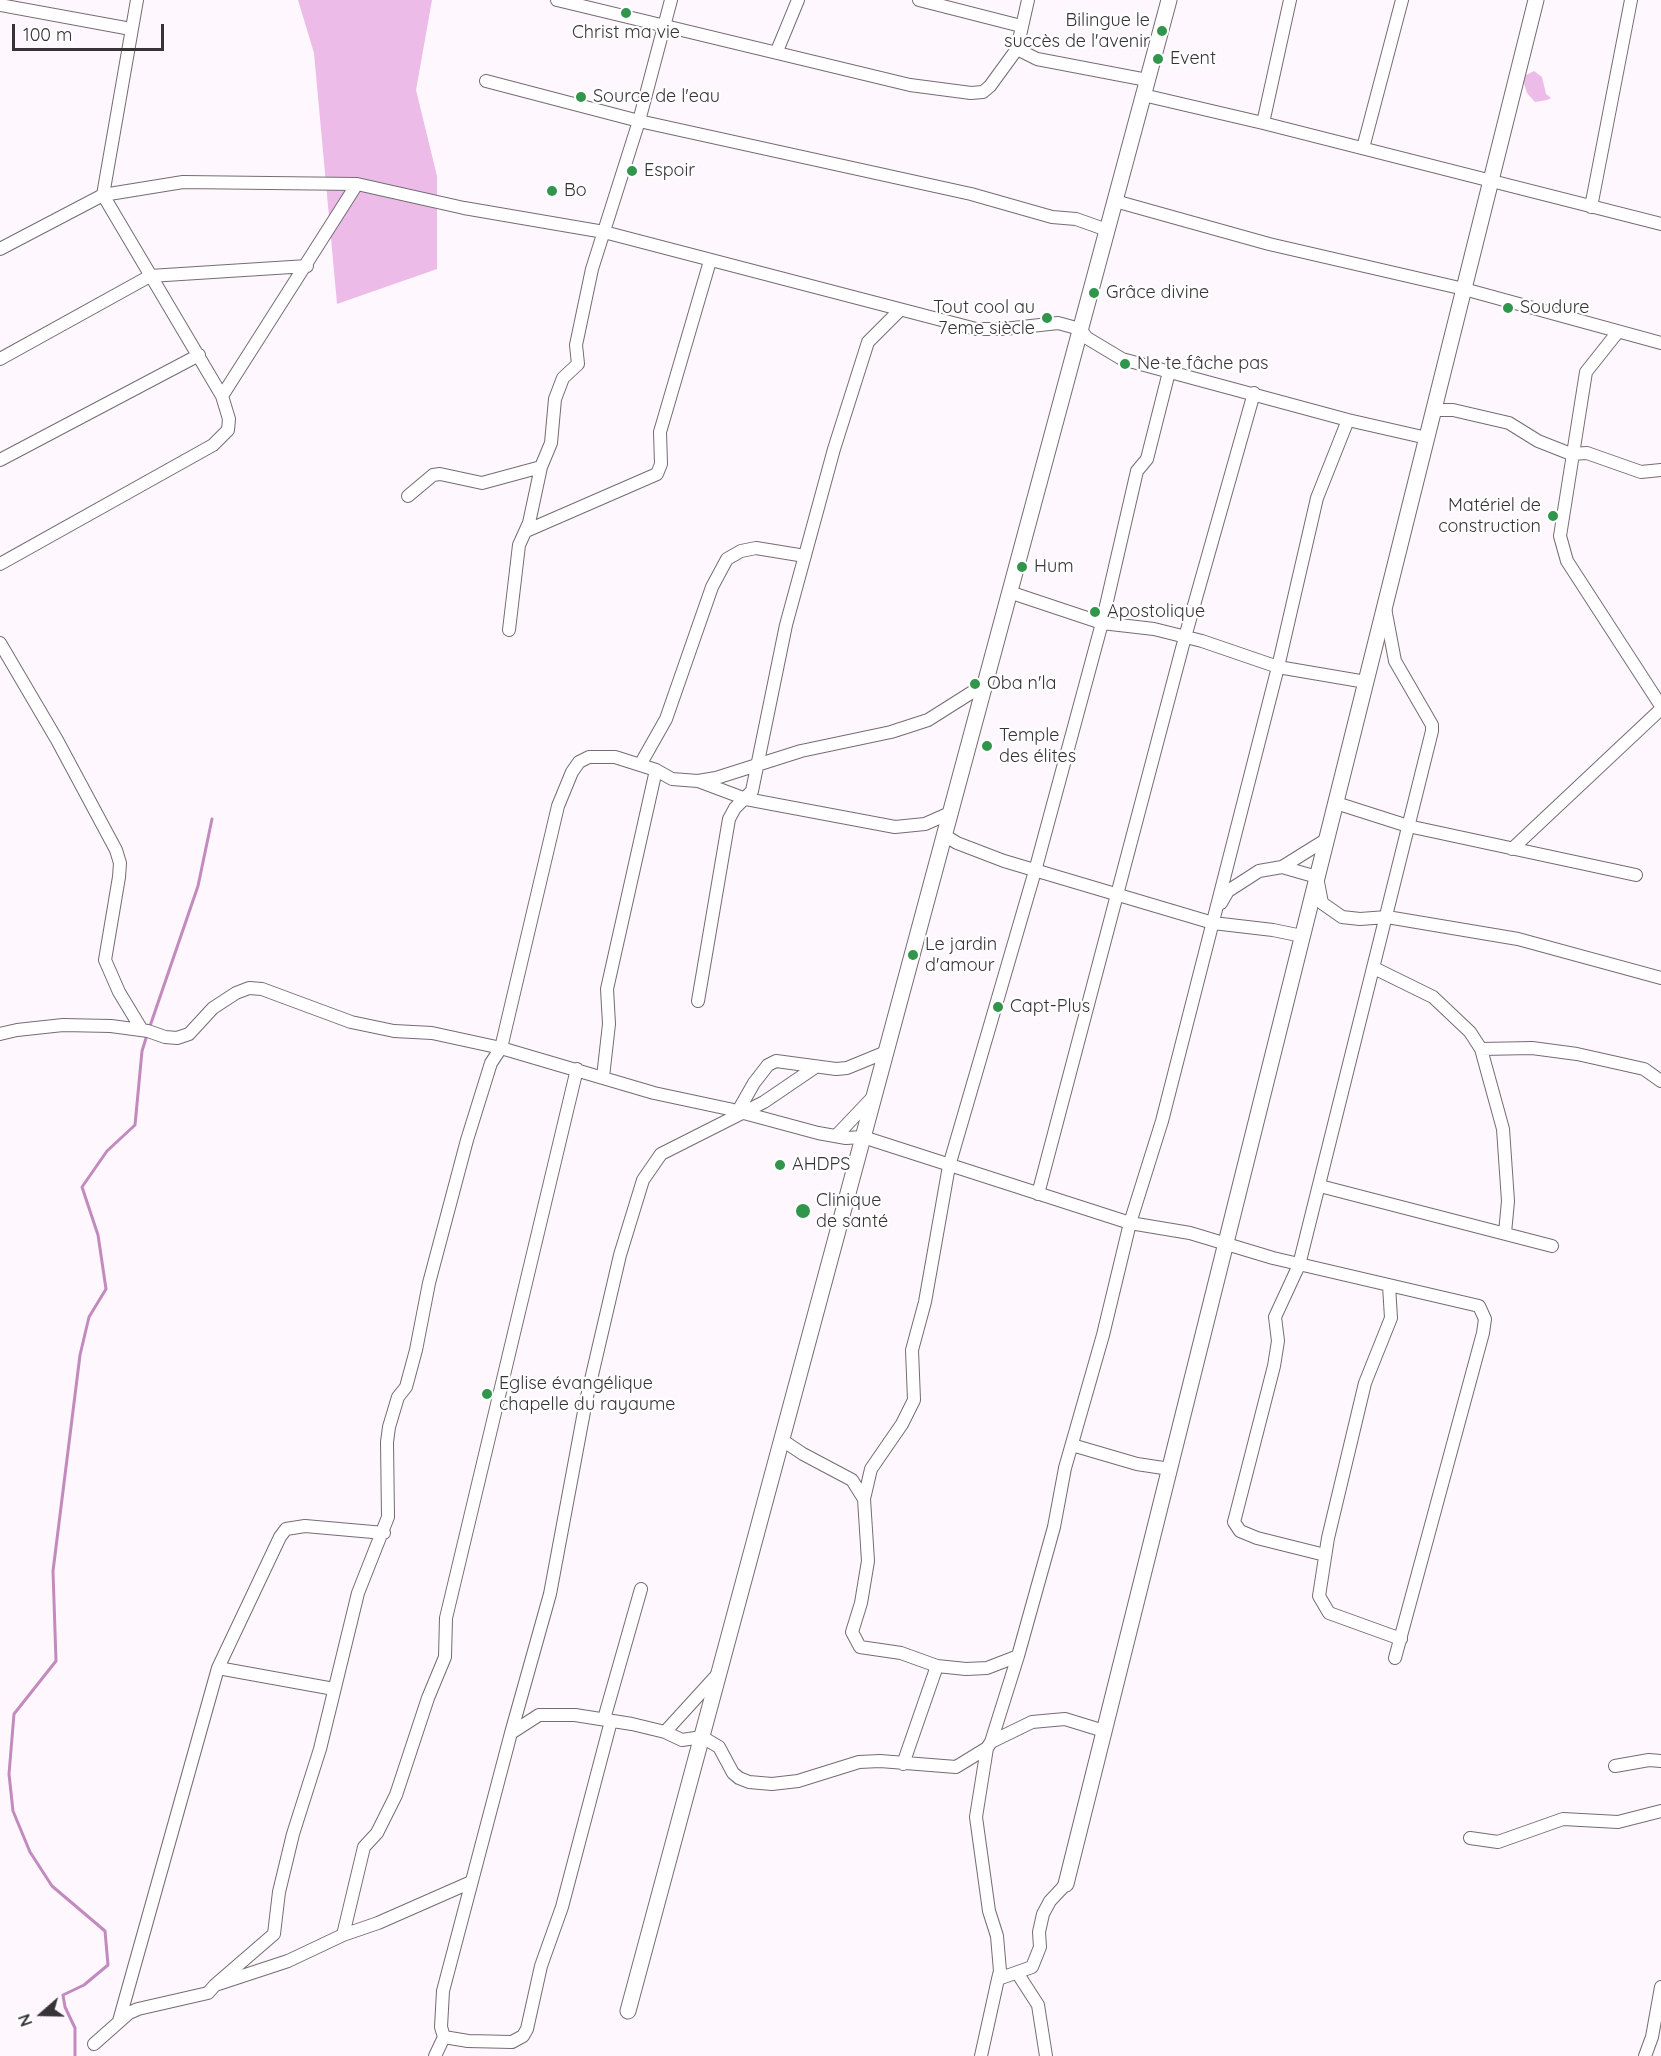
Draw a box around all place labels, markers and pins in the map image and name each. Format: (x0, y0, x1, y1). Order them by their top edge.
marker: Christ ma vie (619, 6, 633, 20)
place label: Bilingue le succès de l'avenir (1004, 10, 1150, 52)
place label: Christ ma vie (572, 22, 680, 44)
marker: Bilingue le succès de l'avenir (1155, 24, 1169, 38)
place label: Event (1170, 48, 1216, 70)
marker: Event (1151, 52, 1165, 66)
place label: Source de l'eau (593, 86, 720, 108)
marker: Source de l'eau (574, 90, 588, 104)
place label: Espoir (644, 160, 695, 182)
marker: Espoir (625, 164, 639, 178)
place label: Bo (564, 180, 587, 202)
marker: Bo (545, 184, 559, 198)
place label: Grâce divine (1106, 282, 1209, 304)
marker: Grâce divine (1087, 286, 1101, 300)
place label: Tout cool au 7eme siècle (933, 297, 1035, 340)
place label: Soudure (1520, 297, 1589, 319)
marker: Soudure (1501, 301, 1515, 315)
marker: Tout cool au 7eme siècle (1040, 311, 1054, 325)
place label: Ne te fâche pas (1137, 353, 1269, 375)
marker: Ne te fâche pas (1118, 357, 1132, 371)
place label: Matériel de construction (1438, 495, 1541, 538)
marker: Matériel de construction (1546, 509, 1560, 523)
place label: Hum (1034, 556, 1074, 578)
marker: Hum (1015, 560, 1029, 574)
place label: Apostolique (1107, 601, 1205, 623)
marker: Apostolique (1088, 605, 1102, 619)
place label: Oba n'la (987, 673, 1056, 695)
marker: Oba n'la (968, 677, 982, 691)
place label: Temple des élites (999, 725, 1076, 768)
marker: Temple des élites (980, 739, 994, 753)
place label: Le jardin d'amour (925, 934, 997, 976)
marker: Le jardin d'amour (906, 948, 920, 962)
place label: Capt-Plus (1010, 996, 1090, 1018)
marker: Capt-Plus (991, 1000, 1005, 1014)
place label: AHDPS (792, 1154, 850, 1176)
marker: AHDPS (773, 1158, 787, 1172)
place label: Clinique de santé (816, 1190, 888, 1232)
marker: Clinique de santé (794, 1202, 812, 1220)
place label: Eglise évangélique chapelle du rayaume (499, 1373, 675, 1416)
marker: Eglise évangélique chapelle du rayaume (480, 1387, 494, 1401)

